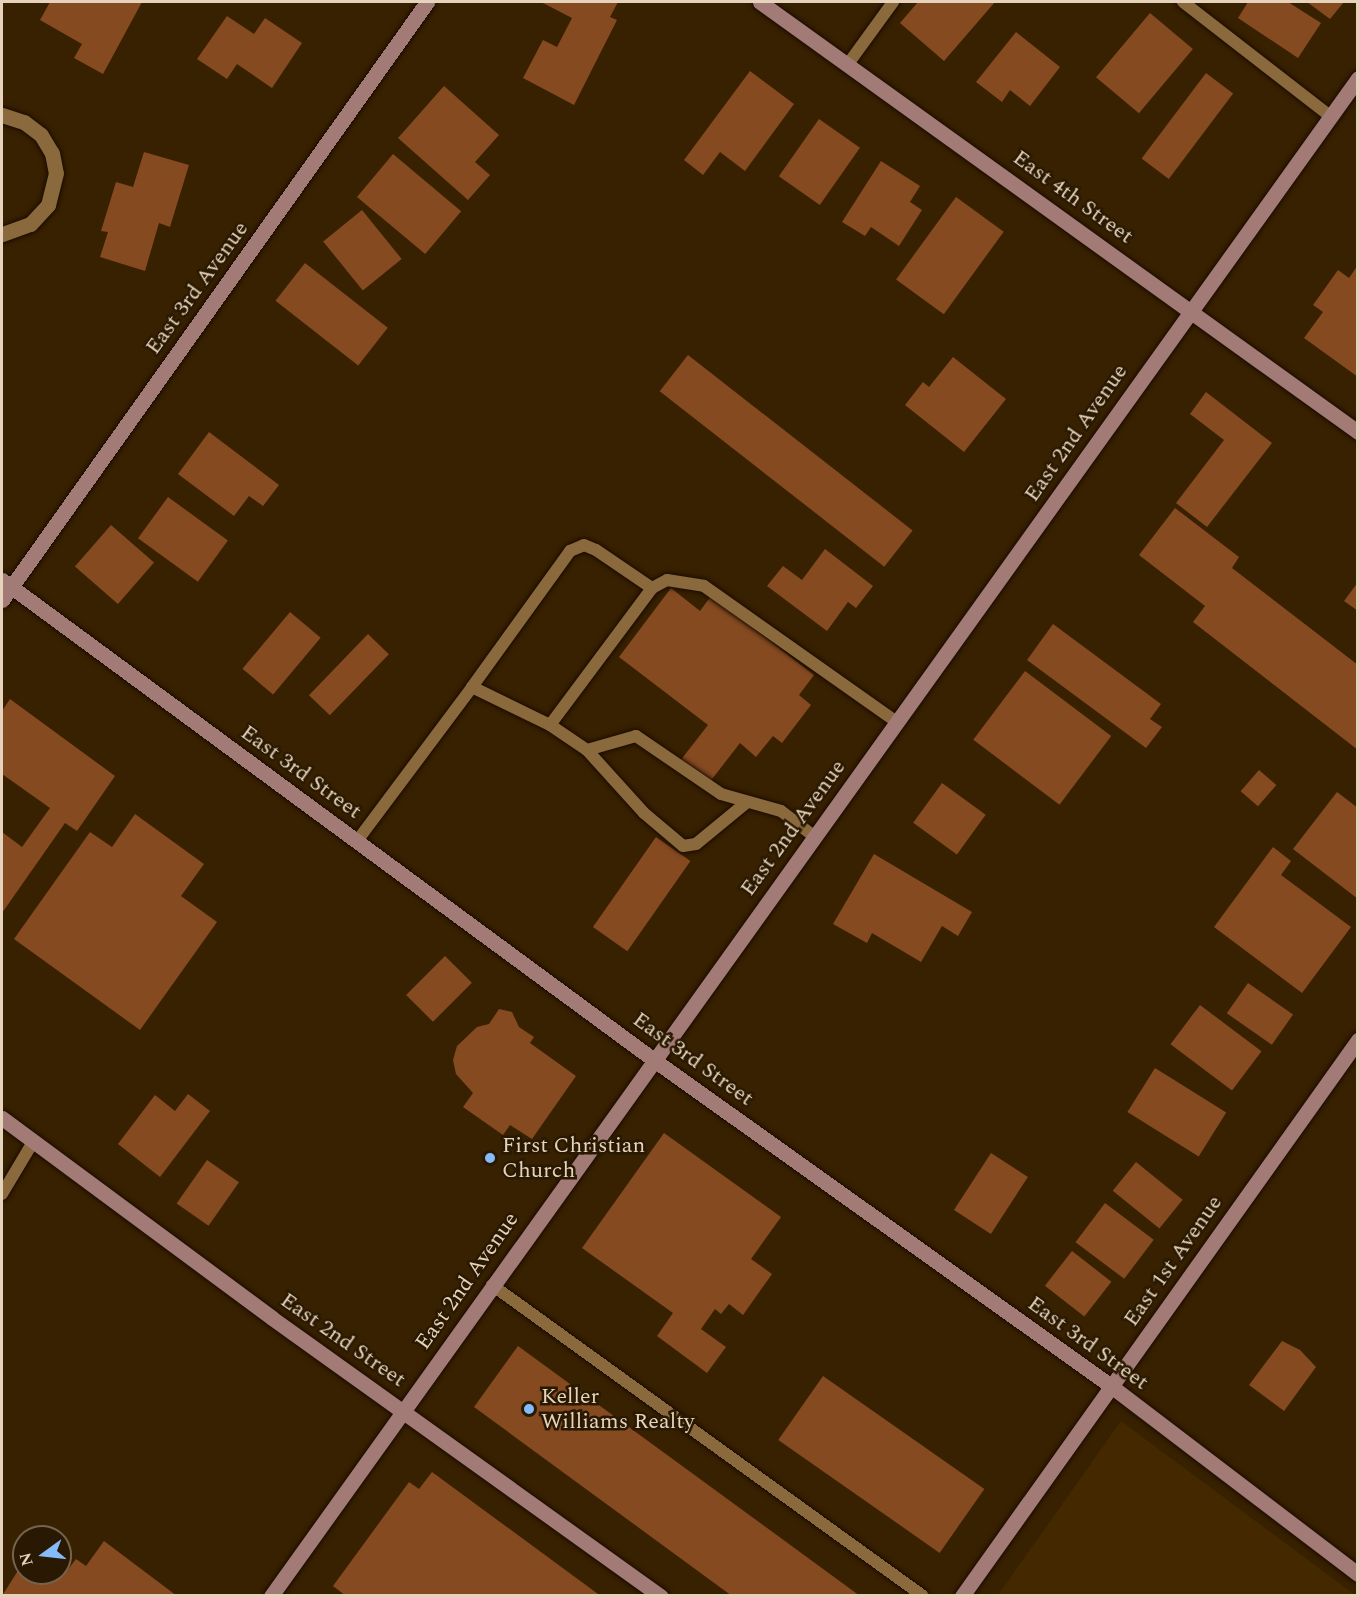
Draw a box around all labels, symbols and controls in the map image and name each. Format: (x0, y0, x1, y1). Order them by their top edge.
street label: East 4th Street (1008, 144, 1138, 250)
street label: East 3rd Avenue (140, 216, 254, 360)
street label: East 2nd Avenue (1019, 359, 1133, 507)
street label: East 3rd Street (235, 719, 367, 825)
street label: East 2nd Avenue (735, 755, 851, 901)
street label: East 3rd Street (627, 1006, 759, 1112)
place label: First Christian Church (502, 1132, 645, 1184)
marker: First Christian Church (483, 1151, 497, 1165)
street label: East 1st Avenue (1118, 1190, 1228, 1332)
street label: East 2nd Avenue (410, 1207, 524, 1355)
street label: East 2nd Street (275, 1287, 411, 1393)
street label: East 3rd Street (1022, 1290, 1154, 1396)
place label: Keller Williams Realty (541, 1383, 695, 1434)
marker: Keller Williams Realty (522, 1402, 536, 1416)
north arrow (12, 1525, 72, 1585)
text: N (13, 1550, 40, 1569)

